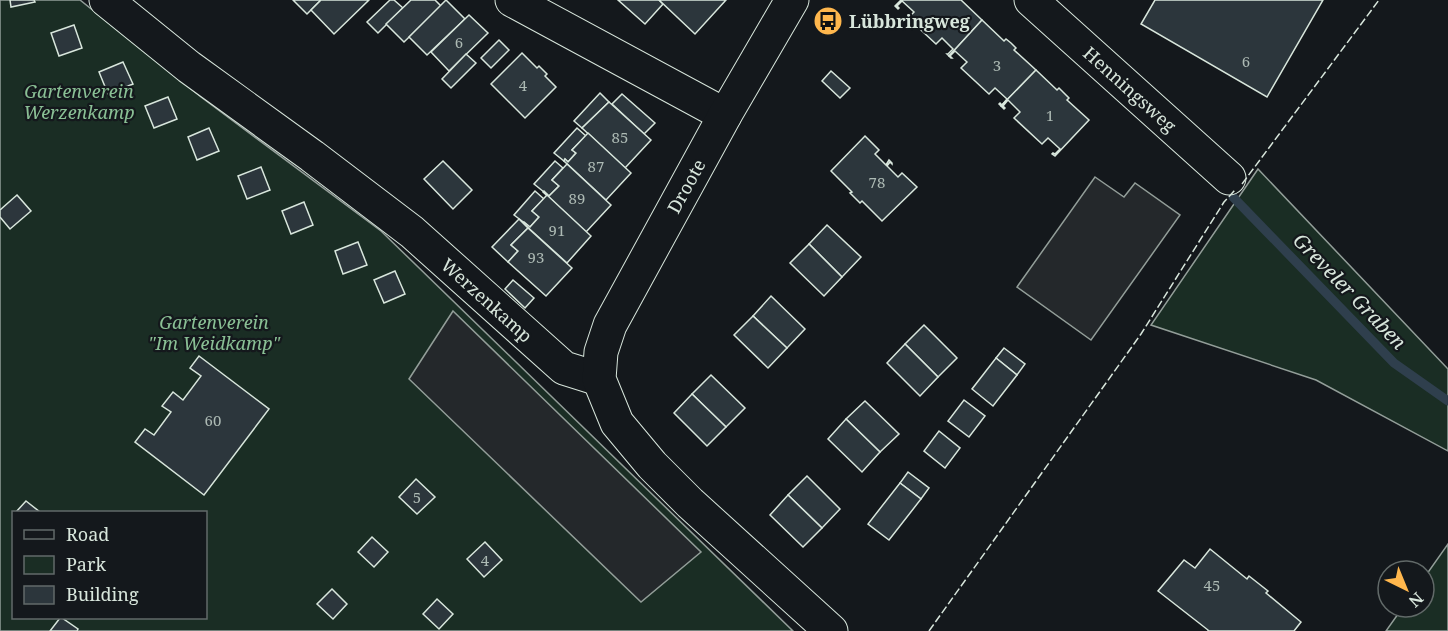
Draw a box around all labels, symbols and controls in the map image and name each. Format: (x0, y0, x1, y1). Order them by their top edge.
bus stop icon: Lübbringweg (812, 5, 844, 37)
place label: Lübbringweg (849, 9, 971, 33)
house number: 6 (455, 32, 463, 52)
street label: Henningsweg (1078, 41, 1182, 137)
house number: 6 (1242, 51, 1250, 71)
house number: 3 (993, 55, 1001, 75)
house number: 4 (519, 75, 528, 95)
park label: Gartenverein Werzenkamp (23, 79, 135, 124)
house number: 1 (1046, 105, 1054, 125)
house number: 85 (612, 127, 628, 147)
street label: Droote (661, 155, 711, 217)
house number: 87 (588, 156, 604, 176)
house number: 78 (869, 172, 885, 192)
house number: 89 (569, 188, 585, 208)
house number: 91 (549, 220, 565, 240)
water label: Greveler Graben (1287, 227, 1413, 355)
house number: 93 (528, 247, 544, 267)
street label: Werzenkamp (436, 253, 538, 347)
park label: Gartenverein "Im Weidkamp" (148, 310, 282, 355)
house number: 60 (205, 410, 221, 430)
house number: 5 (413, 487, 421, 507)
legend (12, 511, 207, 619)
text: Road (66, 522, 109, 546)
house number: 4 (481, 550, 490, 570)
text: Park (66, 552, 106, 576)
north arrow (1376, 559, 1436, 619)
house number: 45 (1204, 575, 1220, 595)
text: Building (66, 582, 139, 606)
text: N (1404, 588, 1428, 613)

